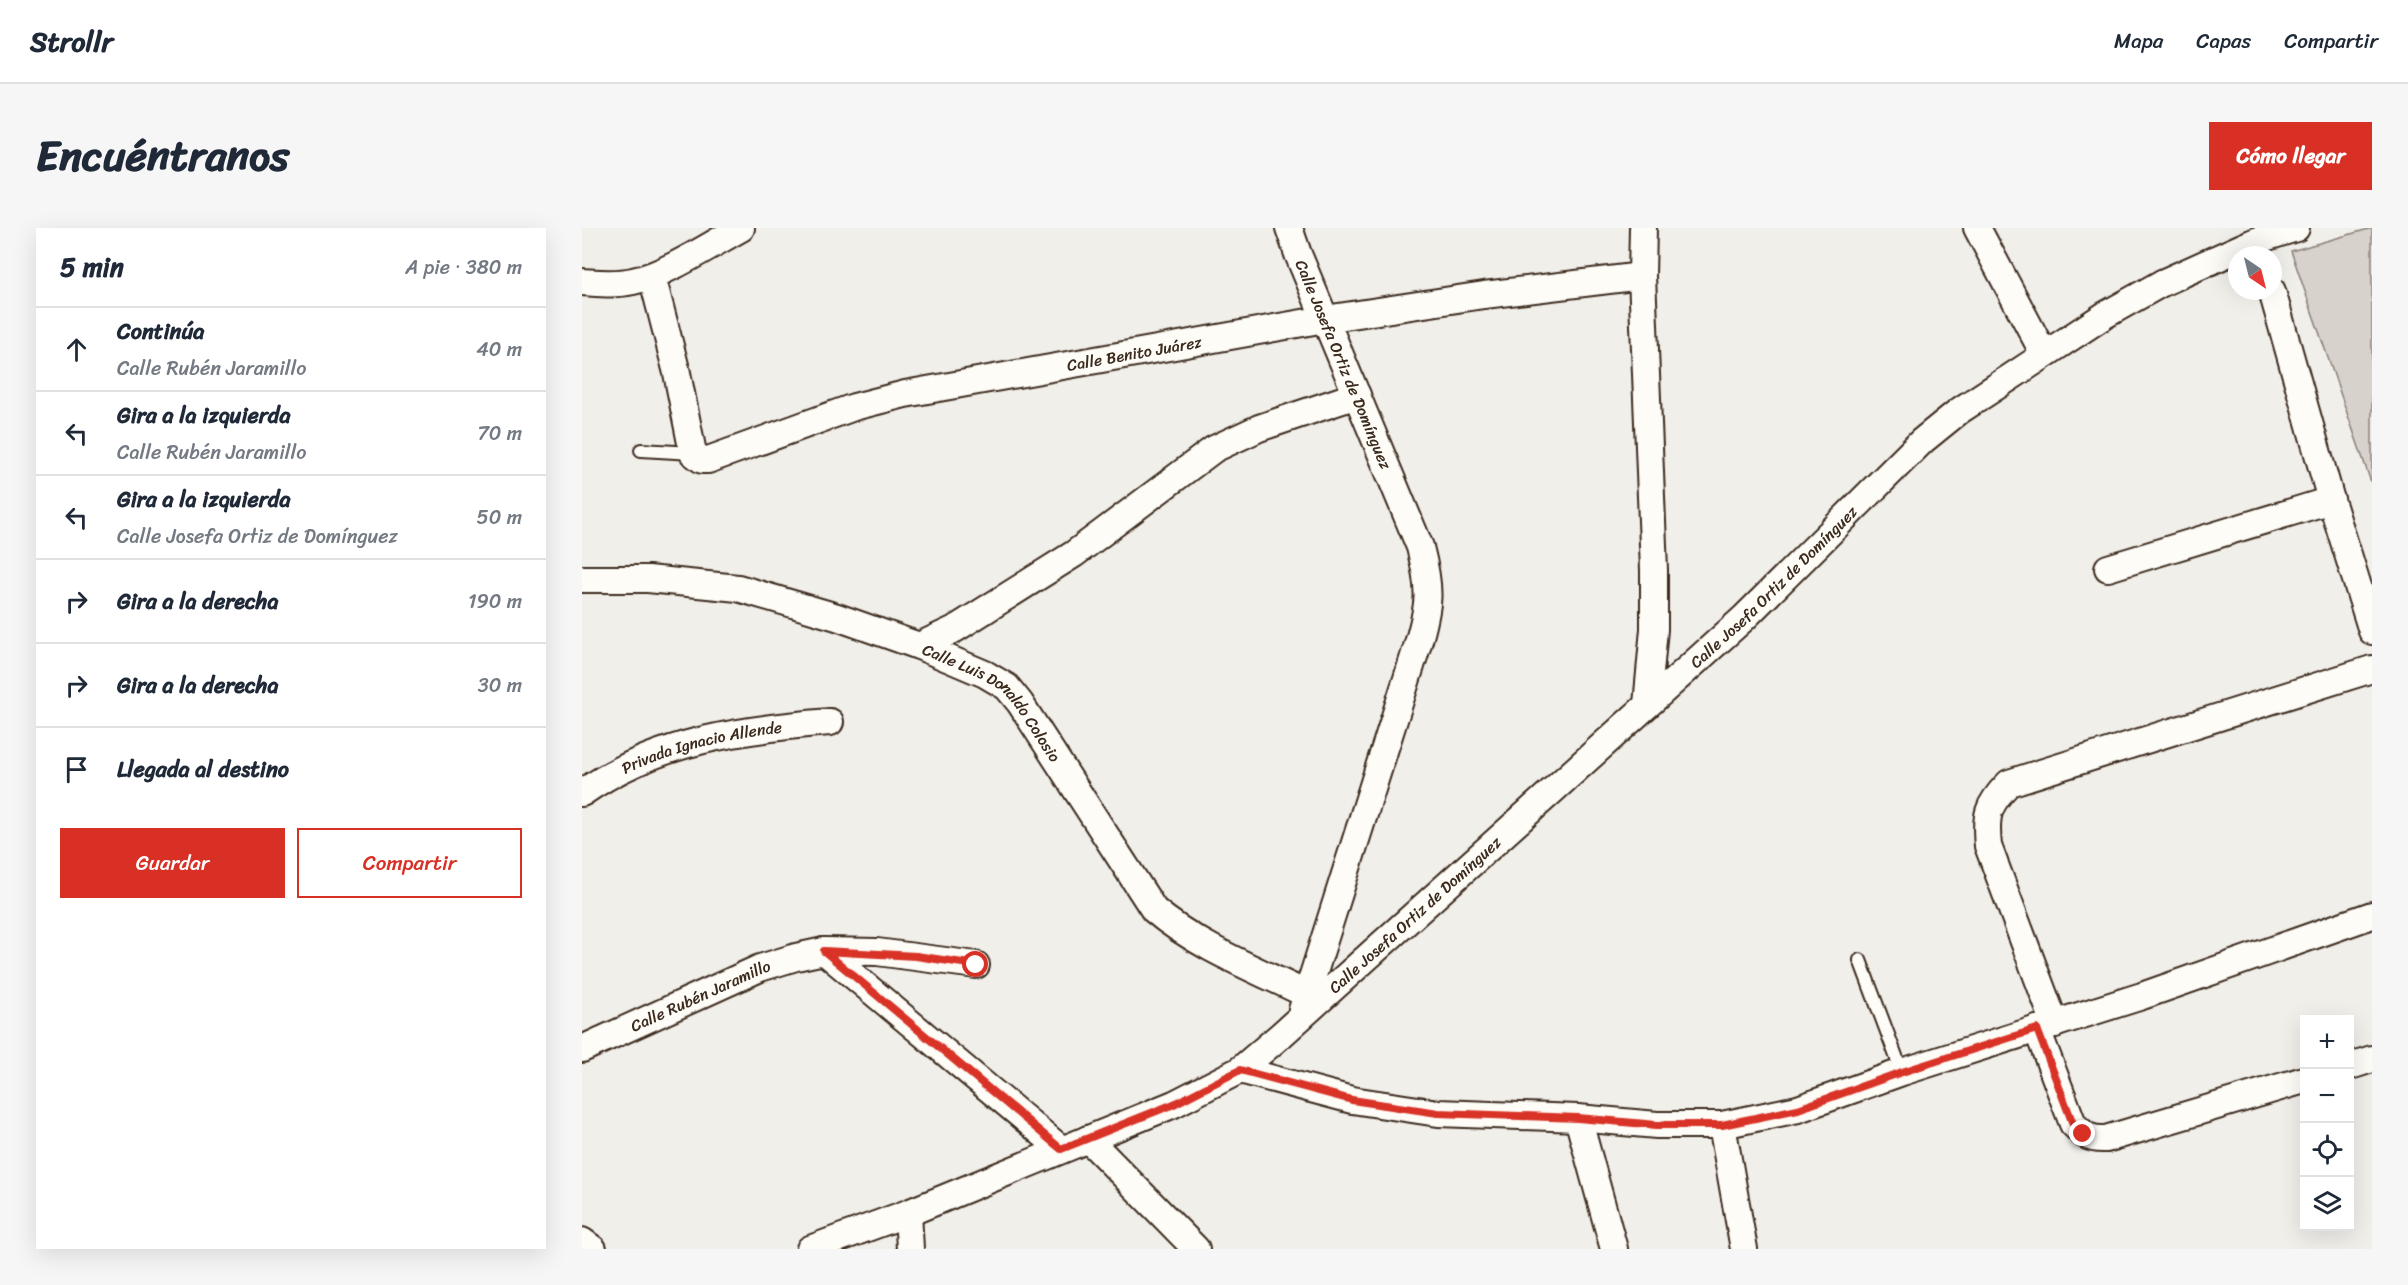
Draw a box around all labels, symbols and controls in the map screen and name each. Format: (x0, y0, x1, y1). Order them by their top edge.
text: Strollr (30, 17, 113, 66)
text: Mapa (2114, 22, 2163, 60)
text: Capas (2196, 22, 2251, 60)
text: Compartir (2284, 22, 2378, 60)
text: Encuéntranos (36, 119, 289, 193)
button: Cómo llegar (2209, 122, 2372, 190)
text: 5 min (60, 244, 124, 290)
north arrow (2228, 246, 2282, 300)
text: A pie · 380 m (405, 250, 522, 285)
street label: Calle Josefa Ortiz de Domínguez (1287, 255, 1400, 474)
text: Continúa (117, 312, 204, 351)
street label: Calle Benito Juárez (1065, 327, 1204, 380)
text: 40 m (476, 332, 522, 367)
icon: ahead (60, 333, 93, 366)
text: Calle Rubén Jaramillo (117, 351, 306, 386)
text: Gira a la izquierda (117, 396, 290, 435)
text: 70 m (477, 416, 522, 451)
icon: left (60, 417, 93, 450)
text: Calle Rubén Jaramillo (117, 435, 306, 470)
text: Gira a la izquierda (117, 480, 290, 519)
street label: Calle Josefa Ortiz de Domínguez (1683, 498, 1865, 676)
text: 50 m (477, 500, 522, 535)
icon: left (60, 501, 93, 534)
text: Calle Josefa Ortiz de Domínguez (117, 519, 398, 554)
text: Gira a la derecha (117, 582, 278, 621)
text: 190 m (468, 584, 522, 619)
icon: right (60, 585, 93, 618)
street label: Calle Luis Donaldo Colosio (918, 635, 1069, 768)
text: Gira a la derecha (117, 666, 278, 705)
text: 30 m (478, 668, 522, 703)
icon: right (60, 669, 93, 702)
street label: Privada Ignacio Allende (616, 713, 784, 782)
text: Llegada al destino (117, 750, 289, 789)
icon: arrive (60, 753, 93, 786)
button: Guardar (60, 828, 285, 898)
button: Compartir (297, 828, 522, 898)
street label: Calle Josefa Ortiz de Domínguez (1322, 829, 1509, 1001)
route start (962, 951, 988, 977)
street label: Calle Rubén Jaramillo (626, 952, 774, 1040)
map controls (2300, 1015, 2354, 1231)
button: + (2300, 1015, 2354, 1069)
button: − (2300, 1069, 2354, 1123)
route end (2069, 1120, 2095, 1146)
button: locate (2300, 1123, 2354, 1177)
button: layers (2300, 1177, 2354, 1231)

